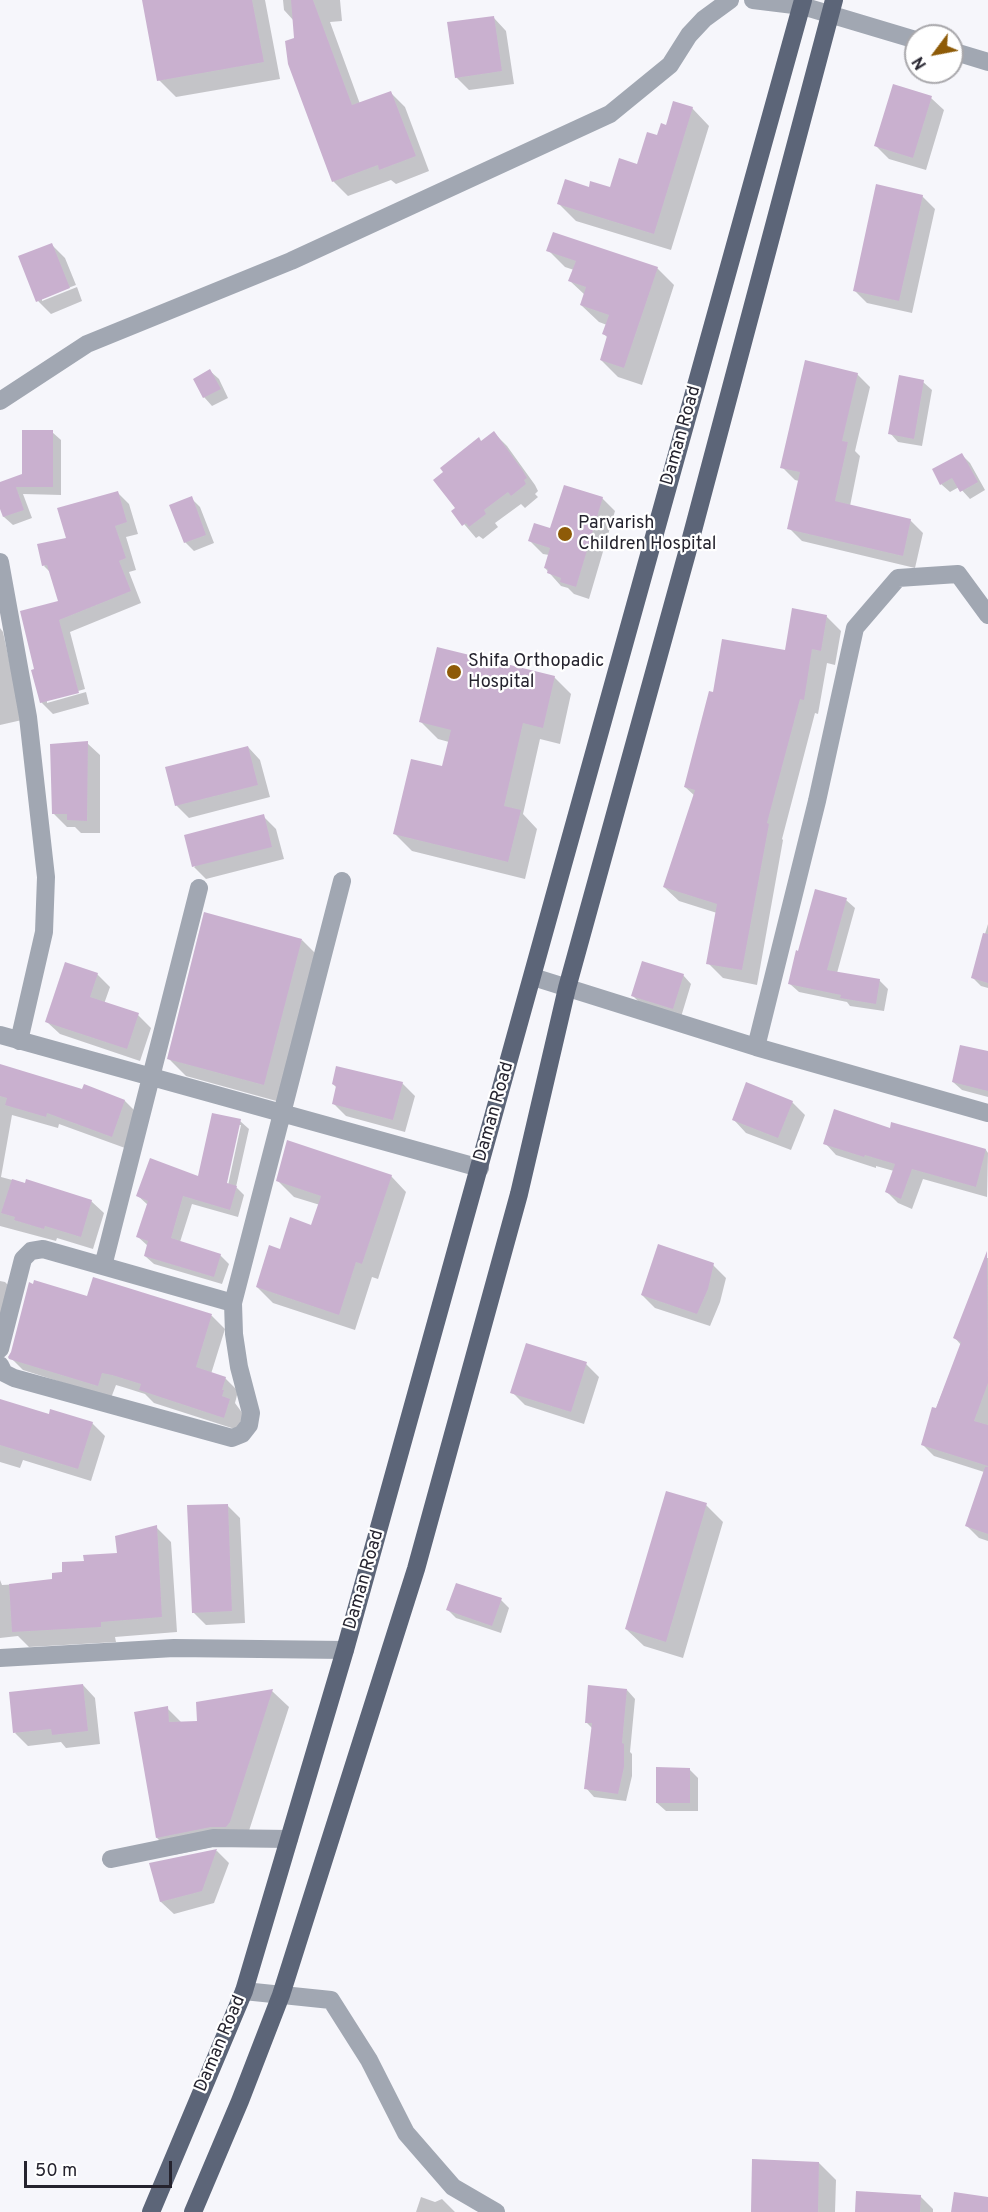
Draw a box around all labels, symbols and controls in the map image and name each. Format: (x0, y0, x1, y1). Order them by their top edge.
north arrow (904, 24, 964, 84)
text: N (909, 52, 932, 73)
street label: Daman Road (657, 384, 707, 488)
place label: Parvarish Children Hospital (578, 513, 716, 556)
marker: Parvarish Children Hospital (556, 525, 574, 543)
place label: Shifa Orthopadic Hospital (468, 651, 604, 694)
marker: Shifa Orthopadic Hospital (445, 663, 463, 681)
street label: Daman Road (470, 1060, 520, 1164)
street label: Daman Road (340, 1528, 390, 1632)
street label: Daman Road (191, 1993, 251, 2095)
scale bar (27, 2149, 176, 2187)
text: 50 m (35, 2160, 77, 2183)

